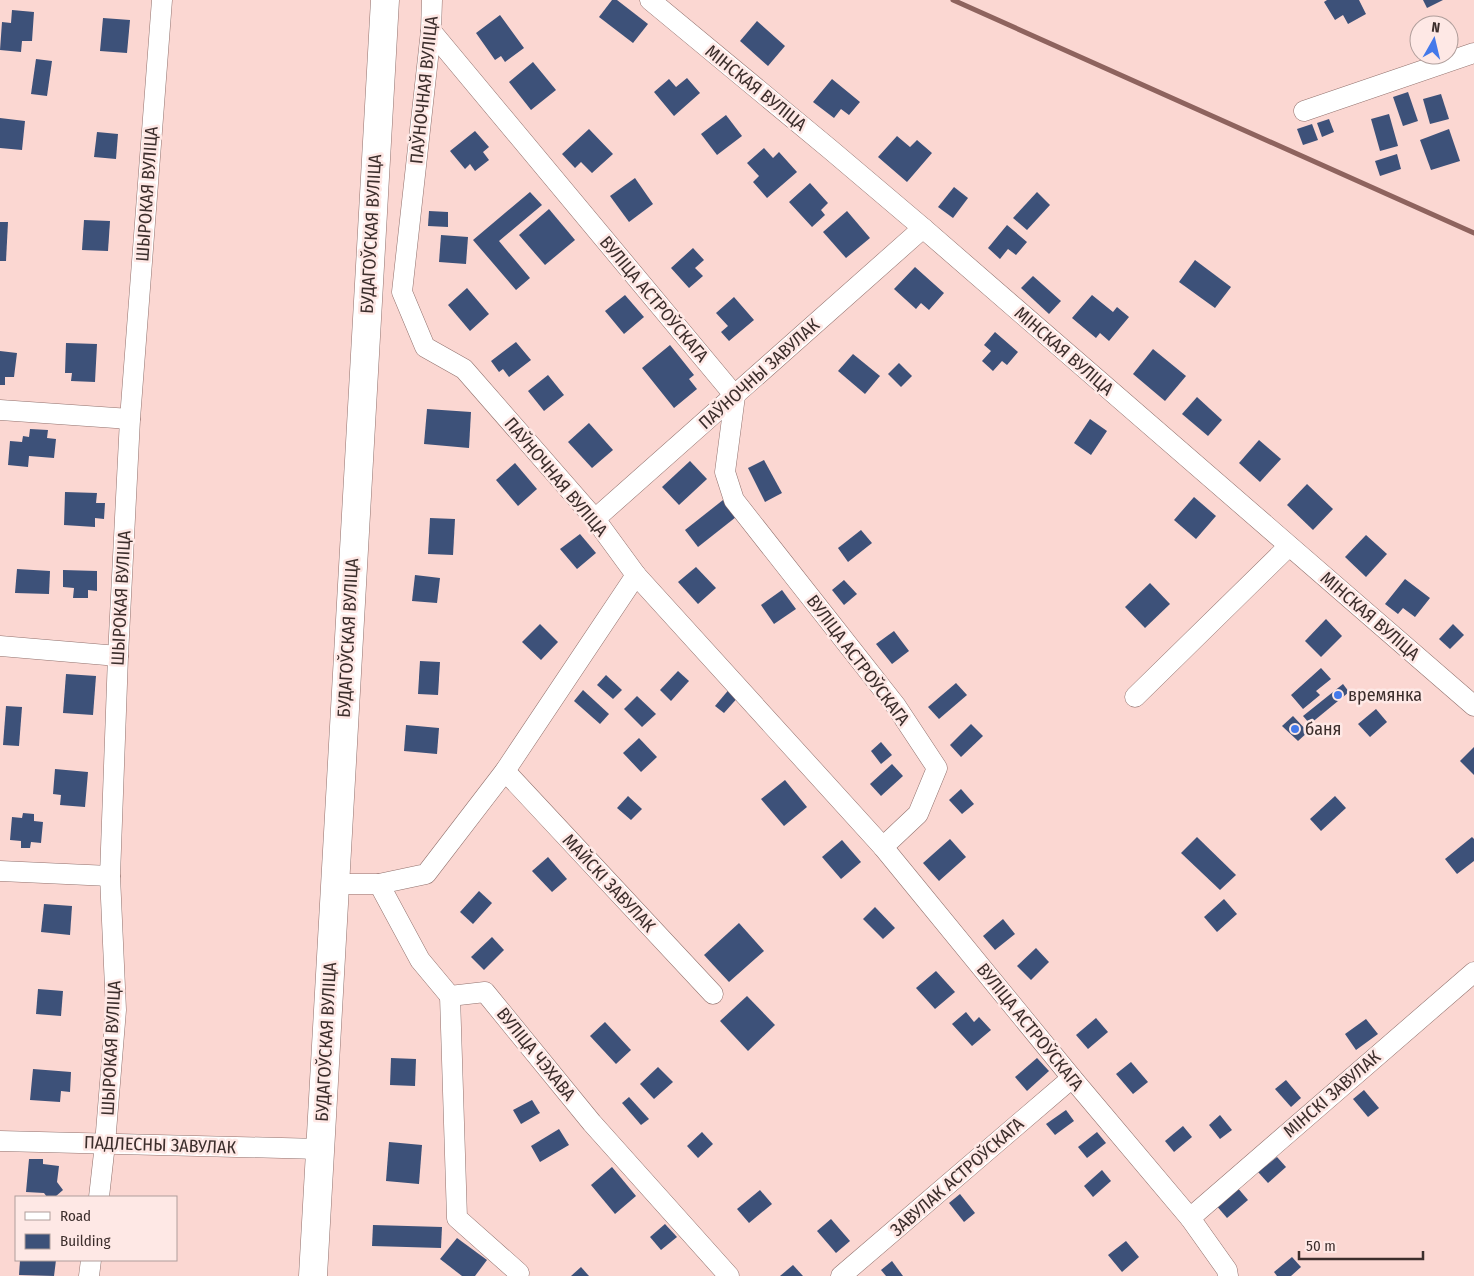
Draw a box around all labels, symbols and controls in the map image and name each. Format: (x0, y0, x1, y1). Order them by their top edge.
street label: ПАЎНОЧНАЯ ВУЛІЦА (404, 14, 443, 165)
north arrow (1409, 15, 1459, 65)
text: N (1430, 19, 1441, 37)
street label: МІНСКАЯ ВУЛІЦА (701, 40, 812, 136)
street label: ШЫРОКАЯ ВУЛІЦА (131, 125, 163, 262)
street label: БУДАГОЎСКАЯ ВУЛІЦА (355, 153, 386, 314)
street label: ВУЛІЦА АСТРОЎСКАГА (595, 231, 714, 367)
street label: МІНСКАЯ ВУЛІЦА (1010, 302, 1118, 400)
street label: ПАЎНОЧНЫ ЗАВУЛАК (693, 313, 824, 434)
street label: ПАЎНОЧНАЯ ВУЛІЦА (500, 412, 613, 541)
street label: ШЫРОКАЯ ВУЛІЦА (106, 529, 136, 666)
street label: БУДАГОЎСКАЯ ВУЛІЦА (332, 557, 363, 718)
street label: МІНСКАЯ ВУЛІЦА (1316, 567, 1424, 665)
street label: ВУЛІЦА АСТРОЎСКАГА (802, 590, 915, 730)
place label: времянка (1348, 684, 1422, 706)
marker: времянка (1332, 689, 1344, 701)
place label: баня (1305, 718, 1342, 740)
marker: баня (1289, 723, 1301, 735)
street label: МАЙСКІ ЗАВУЛАК (558, 829, 660, 937)
street label: ВУЛІЦА АСТРОЎСКАГА (972, 958, 1089, 1096)
street label: БУДАГОЎСКАЯ ВУЛІЦА (310, 961, 341, 1122)
street label: ШЫРОКАЯ ВУЛІЦА (96, 979, 126, 1116)
street label: ВУЛІЦА ЧЭХАВА (492, 1003, 581, 1105)
street label: МІНСКІ ЗАВУЛАК (1279, 1046, 1385, 1142)
street label: ЗАВУЛАК АСТРОЎСКАГА (885, 1112, 1029, 1241)
street label: ПАДЛЕСНЫ ЗАВУЛАК (84, 1131, 237, 1159)
legend (15, 1196, 178, 1261)
text: Road (60, 1207, 91, 1225)
scale bar (1299, 1228, 1423, 1260)
text: Building (60, 1232, 111, 1250)
text: 50 m (1306, 1237, 1336, 1255)

